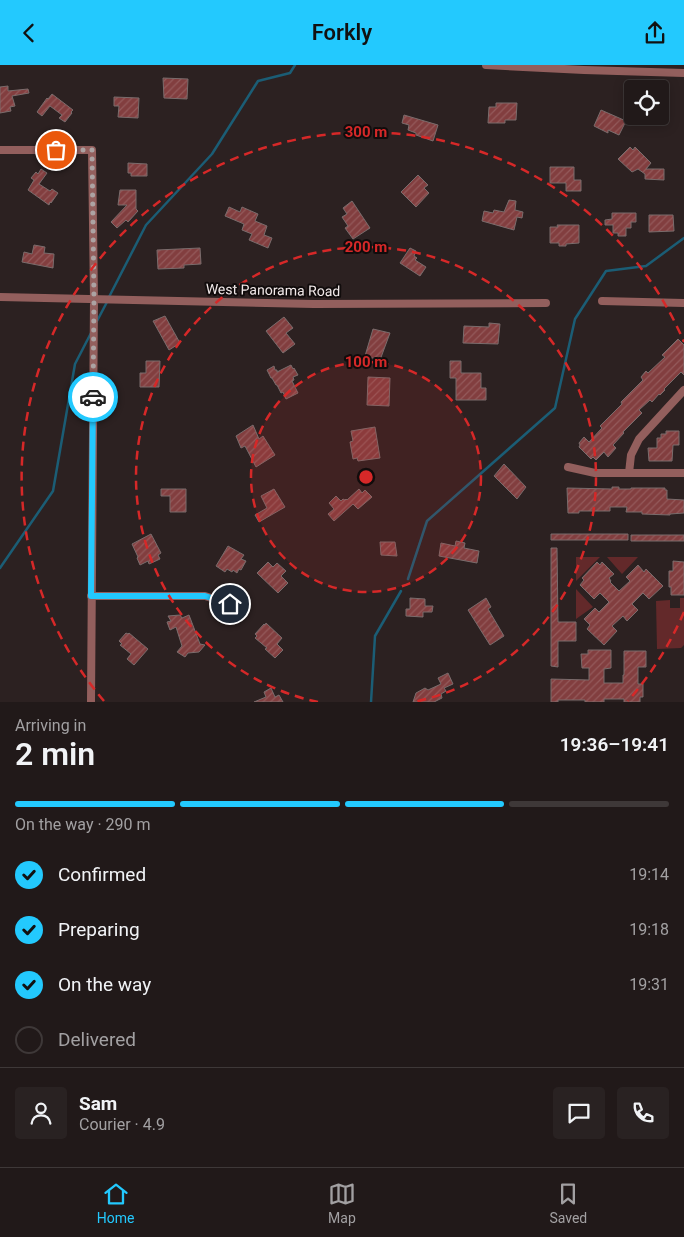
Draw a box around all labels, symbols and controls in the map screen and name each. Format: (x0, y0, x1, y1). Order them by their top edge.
icon: back (15, 19, 43, 47)
icon: share (641, 19, 669, 47)
text: Forkly (312, 20, 372, 45)
map controls (624, 80, 669, 125)
button: locate (624, 80, 669, 125)
text: 300 m (345, 123, 387, 141)
pin (35, 129, 77, 171)
icon: bag (42, 136, 70, 164)
text: 200 m (345, 238, 387, 256)
street label: West Panorama Road (206, 281, 340, 299)
text: 100 m (345, 353, 387, 371)
courier (68, 372, 118, 422)
icon: car (79, 383, 107, 411)
centre of rings (357, 468, 375, 486)
pin (209, 583, 251, 625)
icon: home (216, 590, 244, 618)
text: Arriving in (15, 716, 86, 735)
text: 19:36–19:41 (560, 733, 669, 756)
text: 2 min (15, 735, 95, 773)
text: On the way · 290 m (15, 815, 151, 834)
icon: check (15, 861, 43, 889)
text: Confirmed (58, 863, 146, 886)
text: 19:14 (629, 865, 669, 884)
icon: check (15, 916, 43, 944)
text: Preparing (58, 918, 140, 941)
text: 19:18 (629, 920, 669, 939)
icon: check (15, 971, 43, 999)
text: On the way (58, 973, 151, 996)
text: 19:31 (629, 975, 669, 994)
text: Delivered (58, 1028, 136, 1051)
button: person (15, 1087, 67, 1139)
button: chat (553, 1087, 605, 1139)
button: phone (617, 1087, 669, 1139)
text: Sam (79, 1092, 117, 1115)
text: Courier · 4.9 (79, 1115, 165, 1134)
tab: Home (97, 1180, 134, 1226)
tab: Map (328, 1180, 356, 1226)
tab: Saved (549, 1180, 587, 1226)

